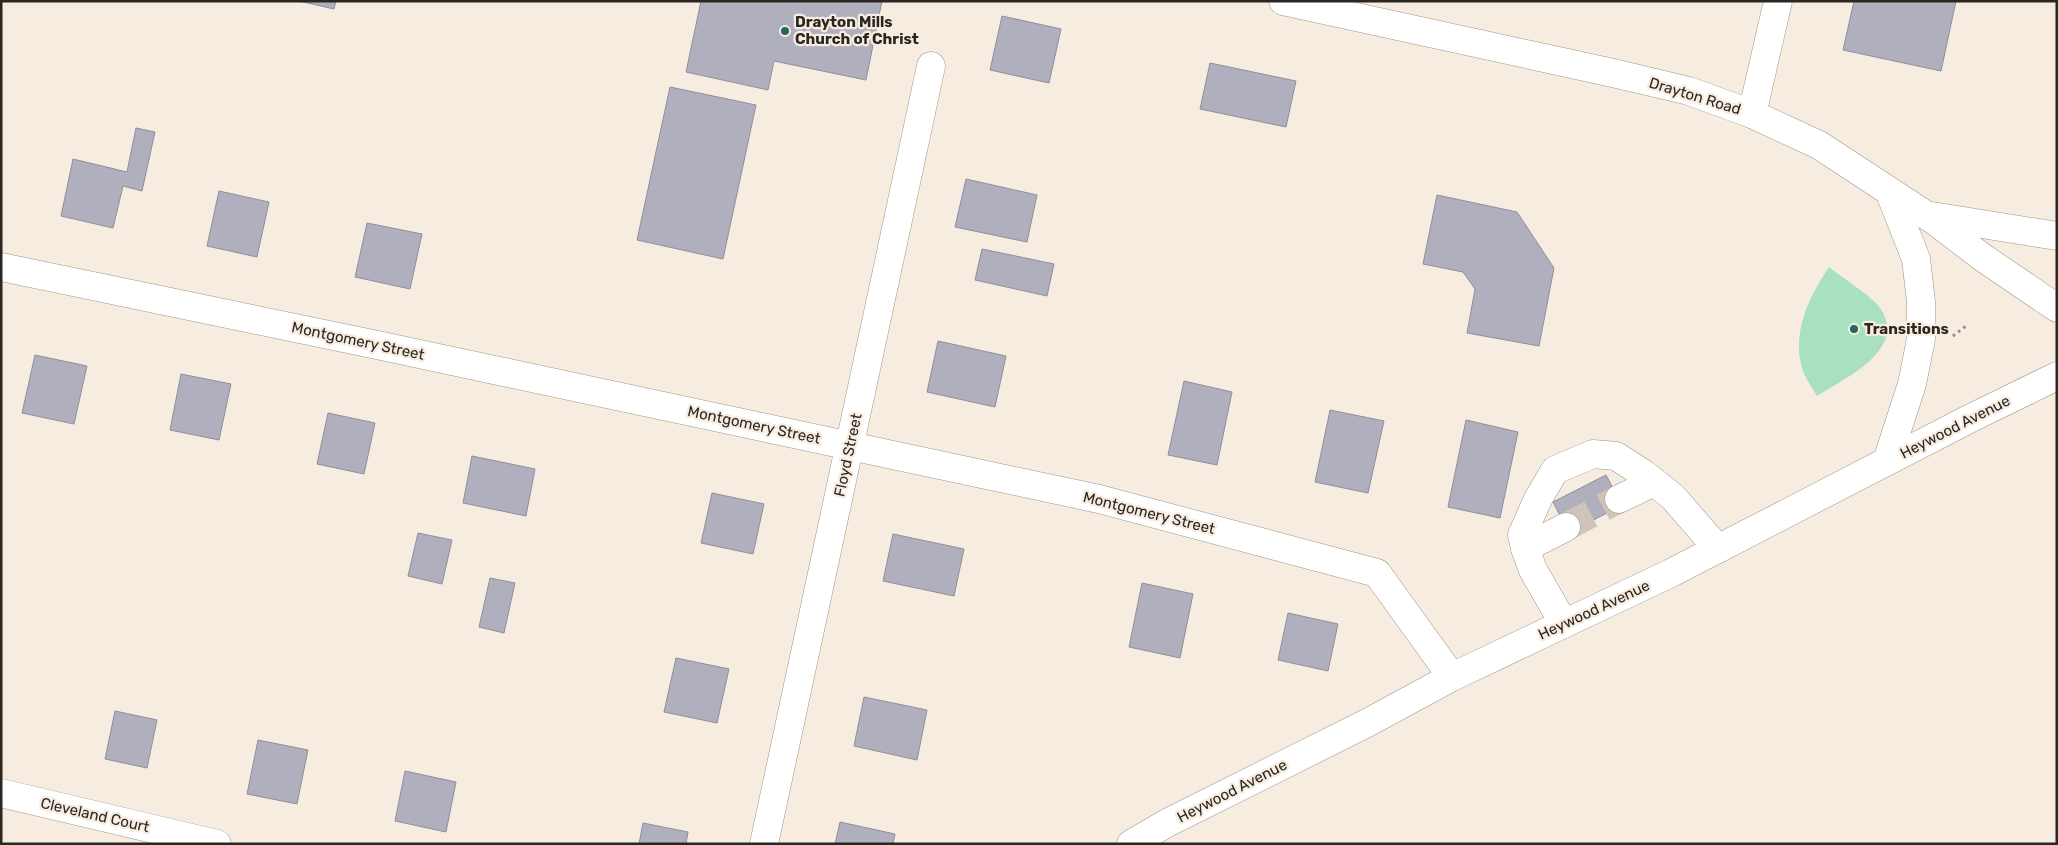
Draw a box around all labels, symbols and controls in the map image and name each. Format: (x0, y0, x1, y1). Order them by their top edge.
place label: Drayton Mills Church of Christ (795, 13, 919, 48)
marker: Drayton Mills Church of Christ (779, 25, 791, 37)
street label: Drayton Road (1647, 73, 1743, 119)
street label: Montgomery Street (290, 318, 426, 364)
place label: Transitions (1864, 320, 1949, 338)
marker: Transitions (1848, 323, 1860, 335)
street label: Heywood Avenue (1897, 392, 2013, 462)
street label: Montgomery Street (686, 402, 822, 448)
street label: Floyd Street (830, 412, 866, 498)
street label: Montgomery Street (1081, 488, 1217, 538)
street label: Heywood Avenue (1535, 576, 1653, 644)
street label: Heywood Avenue (1174, 756, 1290, 826)
street label: Cleveland Court (39, 794, 151, 836)

